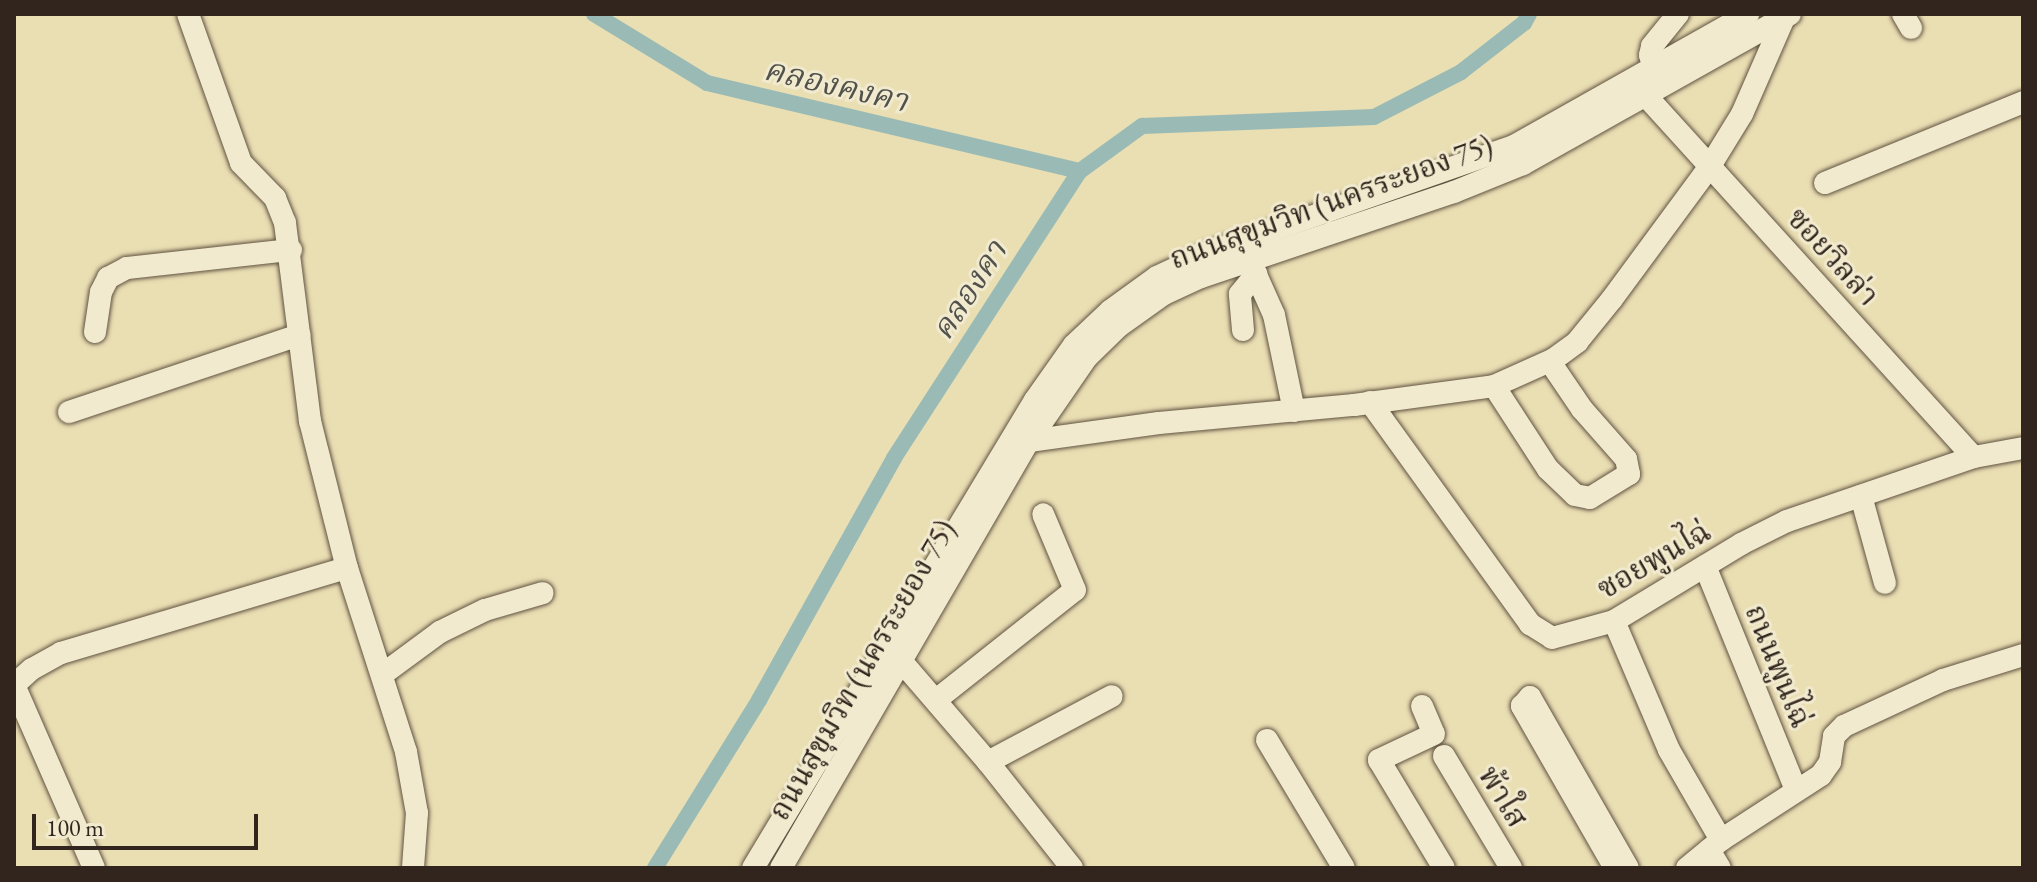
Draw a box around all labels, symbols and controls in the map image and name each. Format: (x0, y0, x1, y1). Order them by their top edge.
water label: คลองคงคา (760, 50, 912, 120)
street label: ถนนสุขุมวิท (นครระยอง 75) (1165, 127, 1497, 277)
street label: ซอยวิลล่า (1780, 200, 1886, 314)
water label: คลองคา (923, 233, 1015, 347)
street label: ถนนสุขุมวิท (นครระยอง 75) (761, 513, 963, 827)
street label: ซอยพูนไฉ่ (1591, 513, 1717, 607)
street label: ถนนพูนไฉ่ (1737, 599, 1819, 733)
street label: พ้าใส (1471, 760, 1535, 834)
scale bar (36, 798, 262, 848)
text: 100 m (46, 812, 104, 843)

